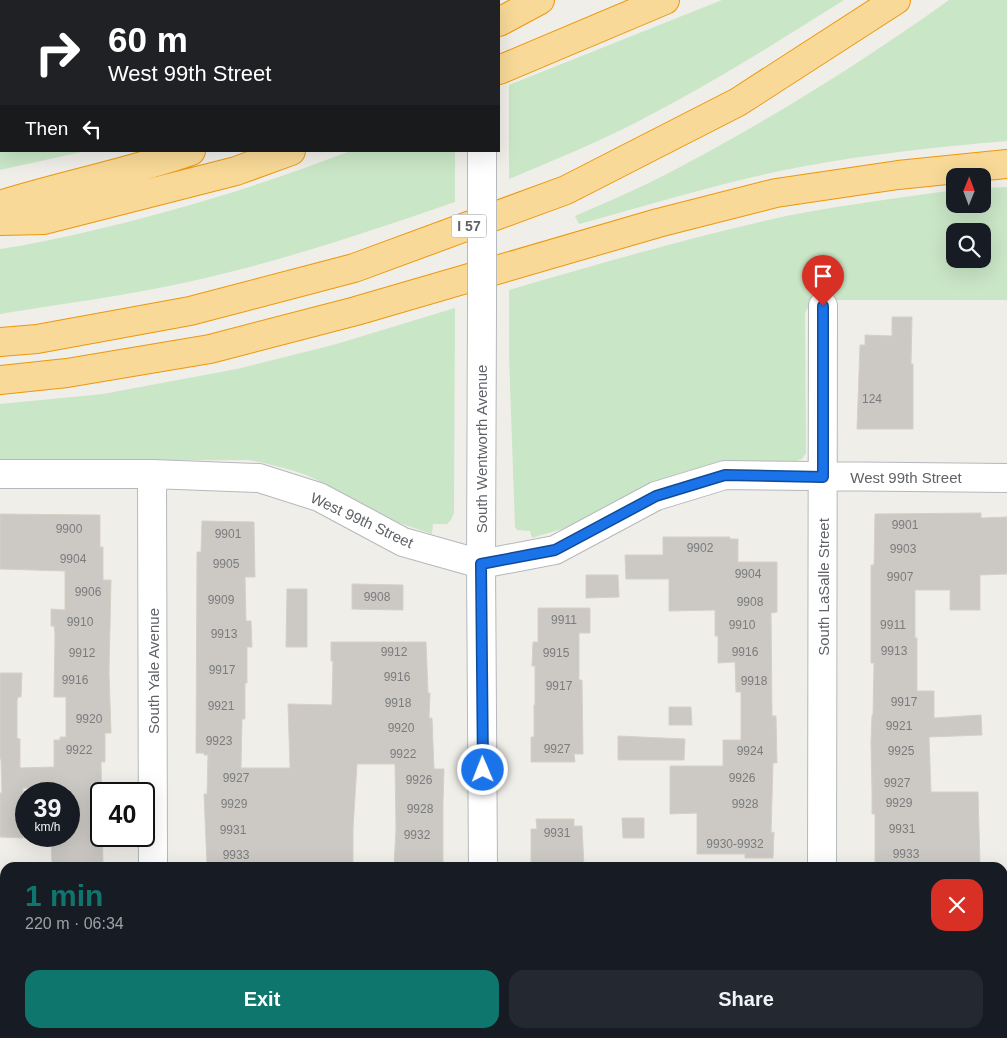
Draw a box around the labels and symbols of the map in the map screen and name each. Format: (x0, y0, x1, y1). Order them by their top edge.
north arrow (946, 168, 991, 212)
road number: I 57 (452, 215, 486, 238)
pin (802, 255, 844, 306)
street label: South Wentworth Avenue (473, 365, 490, 533)
house number: 124 (862, 392, 882, 406)
street label: West 99th Street (850, 469, 963, 486)
street label: West 99th Street (308, 489, 417, 552)
street label: South LaSalle Street (815, 517, 832, 656)
house number: 9901 (892, 518, 919, 532)
house number: 9900 (56, 522, 83, 536)
house number: 9901 (215, 527, 242, 541)
house number: 9902 (687, 541, 714, 555)
house number: 9903 (890, 542, 917, 556)
house number: 9904 (60, 552, 87, 566)
house number: 9905 (213, 557, 240, 571)
house number: 9904 (735, 567, 762, 581)
house number: 9907 (887, 570, 914, 584)
house number: 9906 (75, 585, 102, 599)
house number: 9908 (364, 590, 391, 604)
house number: 9909 (208, 593, 235, 607)
house number: 9908 (737, 595, 764, 609)
street label: South Yale Avenue (145, 608, 162, 734)
house number: 9911 (551, 613, 577, 627)
house number: 9910 (67, 615, 94, 629)
house number: 9910 (729, 618, 756, 632)
house number: 9911 (880, 618, 906, 632)
house number: 9913 (211, 627, 238, 641)
house number: 9913 (881, 644, 908, 658)
house number: 9912 (381, 645, 408, 659)
house number: 9916 (732, 645, 759, 659)
house number: 9912 (69, 646, 96, 660)
house number: 9915 (543, 646, 570, 660)
house number: 9917 (209, 663, 236, 677)
house number: 9916 (384, 670, 411, 684)
house number: 9916 (62, 673, 89, 687)
house number: 9918 (741, 674, 768, 688)
house number: 9917 (546, 679, 573, 693)
house number: 9917 (891, 695, 918, 709)
house number: 9918 (385, 696, 412, 710)
house number: 9921 (208, 699, 235, 713)
house number: 9920 (76, 712, 103, 726)
house number: 9921 (886, 719, 913, 733)
house number: 9920 (388, 721, 415, 735)
house number: 9923 (206, 734, 233, 748)
house number: 9927 (544, 742, 571, 756)
house number: 9922 (66, 743, 93, 757)
position arrow (456, 743, 508, 795)
house number: 9924 (737, 744, 764, 758)
house number: 9925 (888, 744, 915, 758)
house number: 9922 (390, 747, 417, 761)
house number: 9927 (223, 771, 250, 785)
house number: 9926 (729, 771, 756, 785)
house number: 9926 (406, 773, 433, 787)
house number: 9927 (884, 776, 911, 790)
speed limit sign: 40 (90, 782, 155, 847)
house number: 9929 (886, 796, 913, 810)
house number: 9929 (221, 797, 248, 811)
house number: 9928 (732, 797, 759, 811)
house number: 9928 (407, 802, 434, 816)
house number: 9931 (889, 822, 916, 836)
house number: 9931 (220, 823, 247, 837)
house number: 9931 (544, 826, 571, 840)
house number: 9932 (404, 828, 431, 842)
house number: 9930-9932 (706, 837, 764, 851)
house number: 9933 (893, 847, 920, 861)
house number: 9933 (223, 848, 250, 862)

